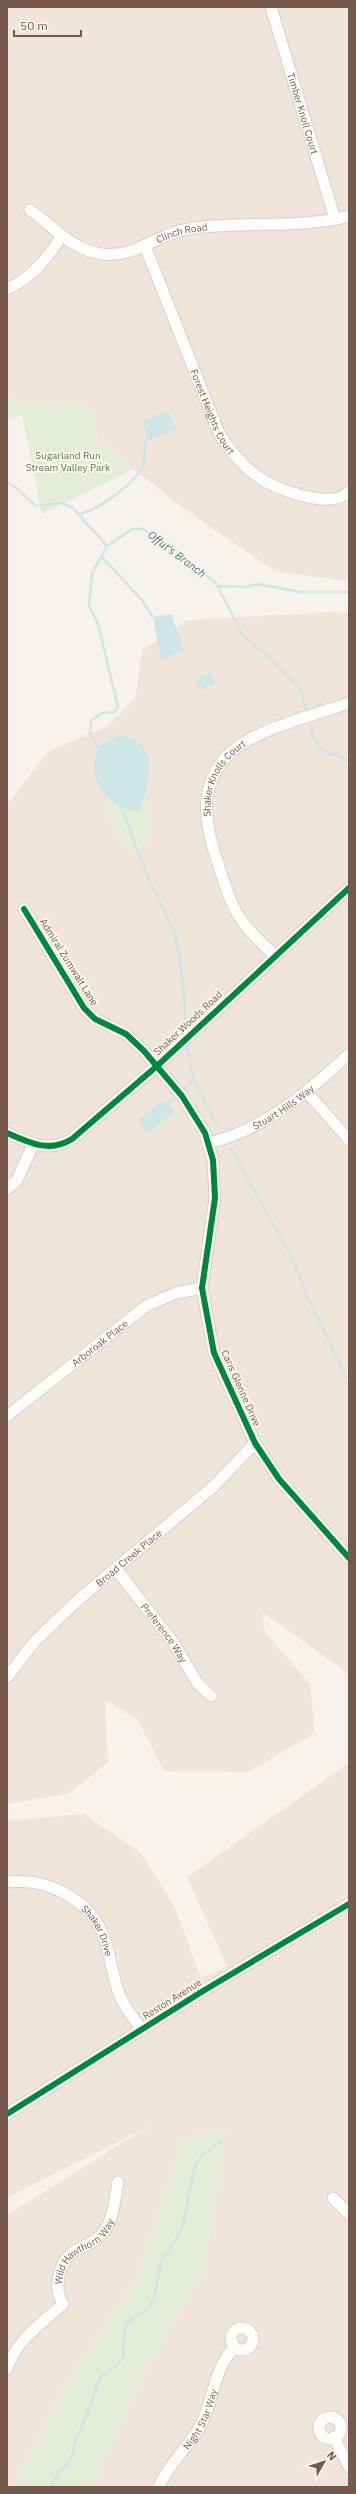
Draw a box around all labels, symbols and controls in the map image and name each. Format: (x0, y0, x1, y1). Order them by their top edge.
scale bar (14, 12, 81, 38)
text: 50 m (20, 18, 48, 33)
street label: Timber Knoll Court (285, 71, 322, 156)
street label: Clinch Road (154, 220, 208, 246)
street label: Forest Heights Court (188, 367, 238, 457)
park label: Sugarland Run Stream Valley Park (26, 449, 111, 474)
water label: Offut's Branch (145, 528, 209, 580)
street label: Shaker Knolls Court (200, 736, 248, 817)
street label: Admiral Zumwalt Lane (37, 916, 101, 1009)
street label: Shaker Woods Road (151, 988, 225, 1058)
street label: Stuart Hills Way (250, 1082, 316, 1132)
street label: Arboroak Place (69, 1316, 131, 1369)
street label: Caris Glenne Drive (218, 1348, 264, 1429)
street label: Broad Creek Place (93, 1526, 165, 1589)
street label: Preference Way (138, 1600, 190, 1665)
street label: Shaker Drive (79, 1902, 116, 1958)
street label: Reston Avenue (140, 1975, 204, 2022)
street label: Wild Hawthorn Way (51, 2217, 116, 2285)
street label: Night Star Way (180, 2387, 220, 2452)
north arrow (304, 2442, 344, 2482)
text: N (324, 2448, 340, 2463)

